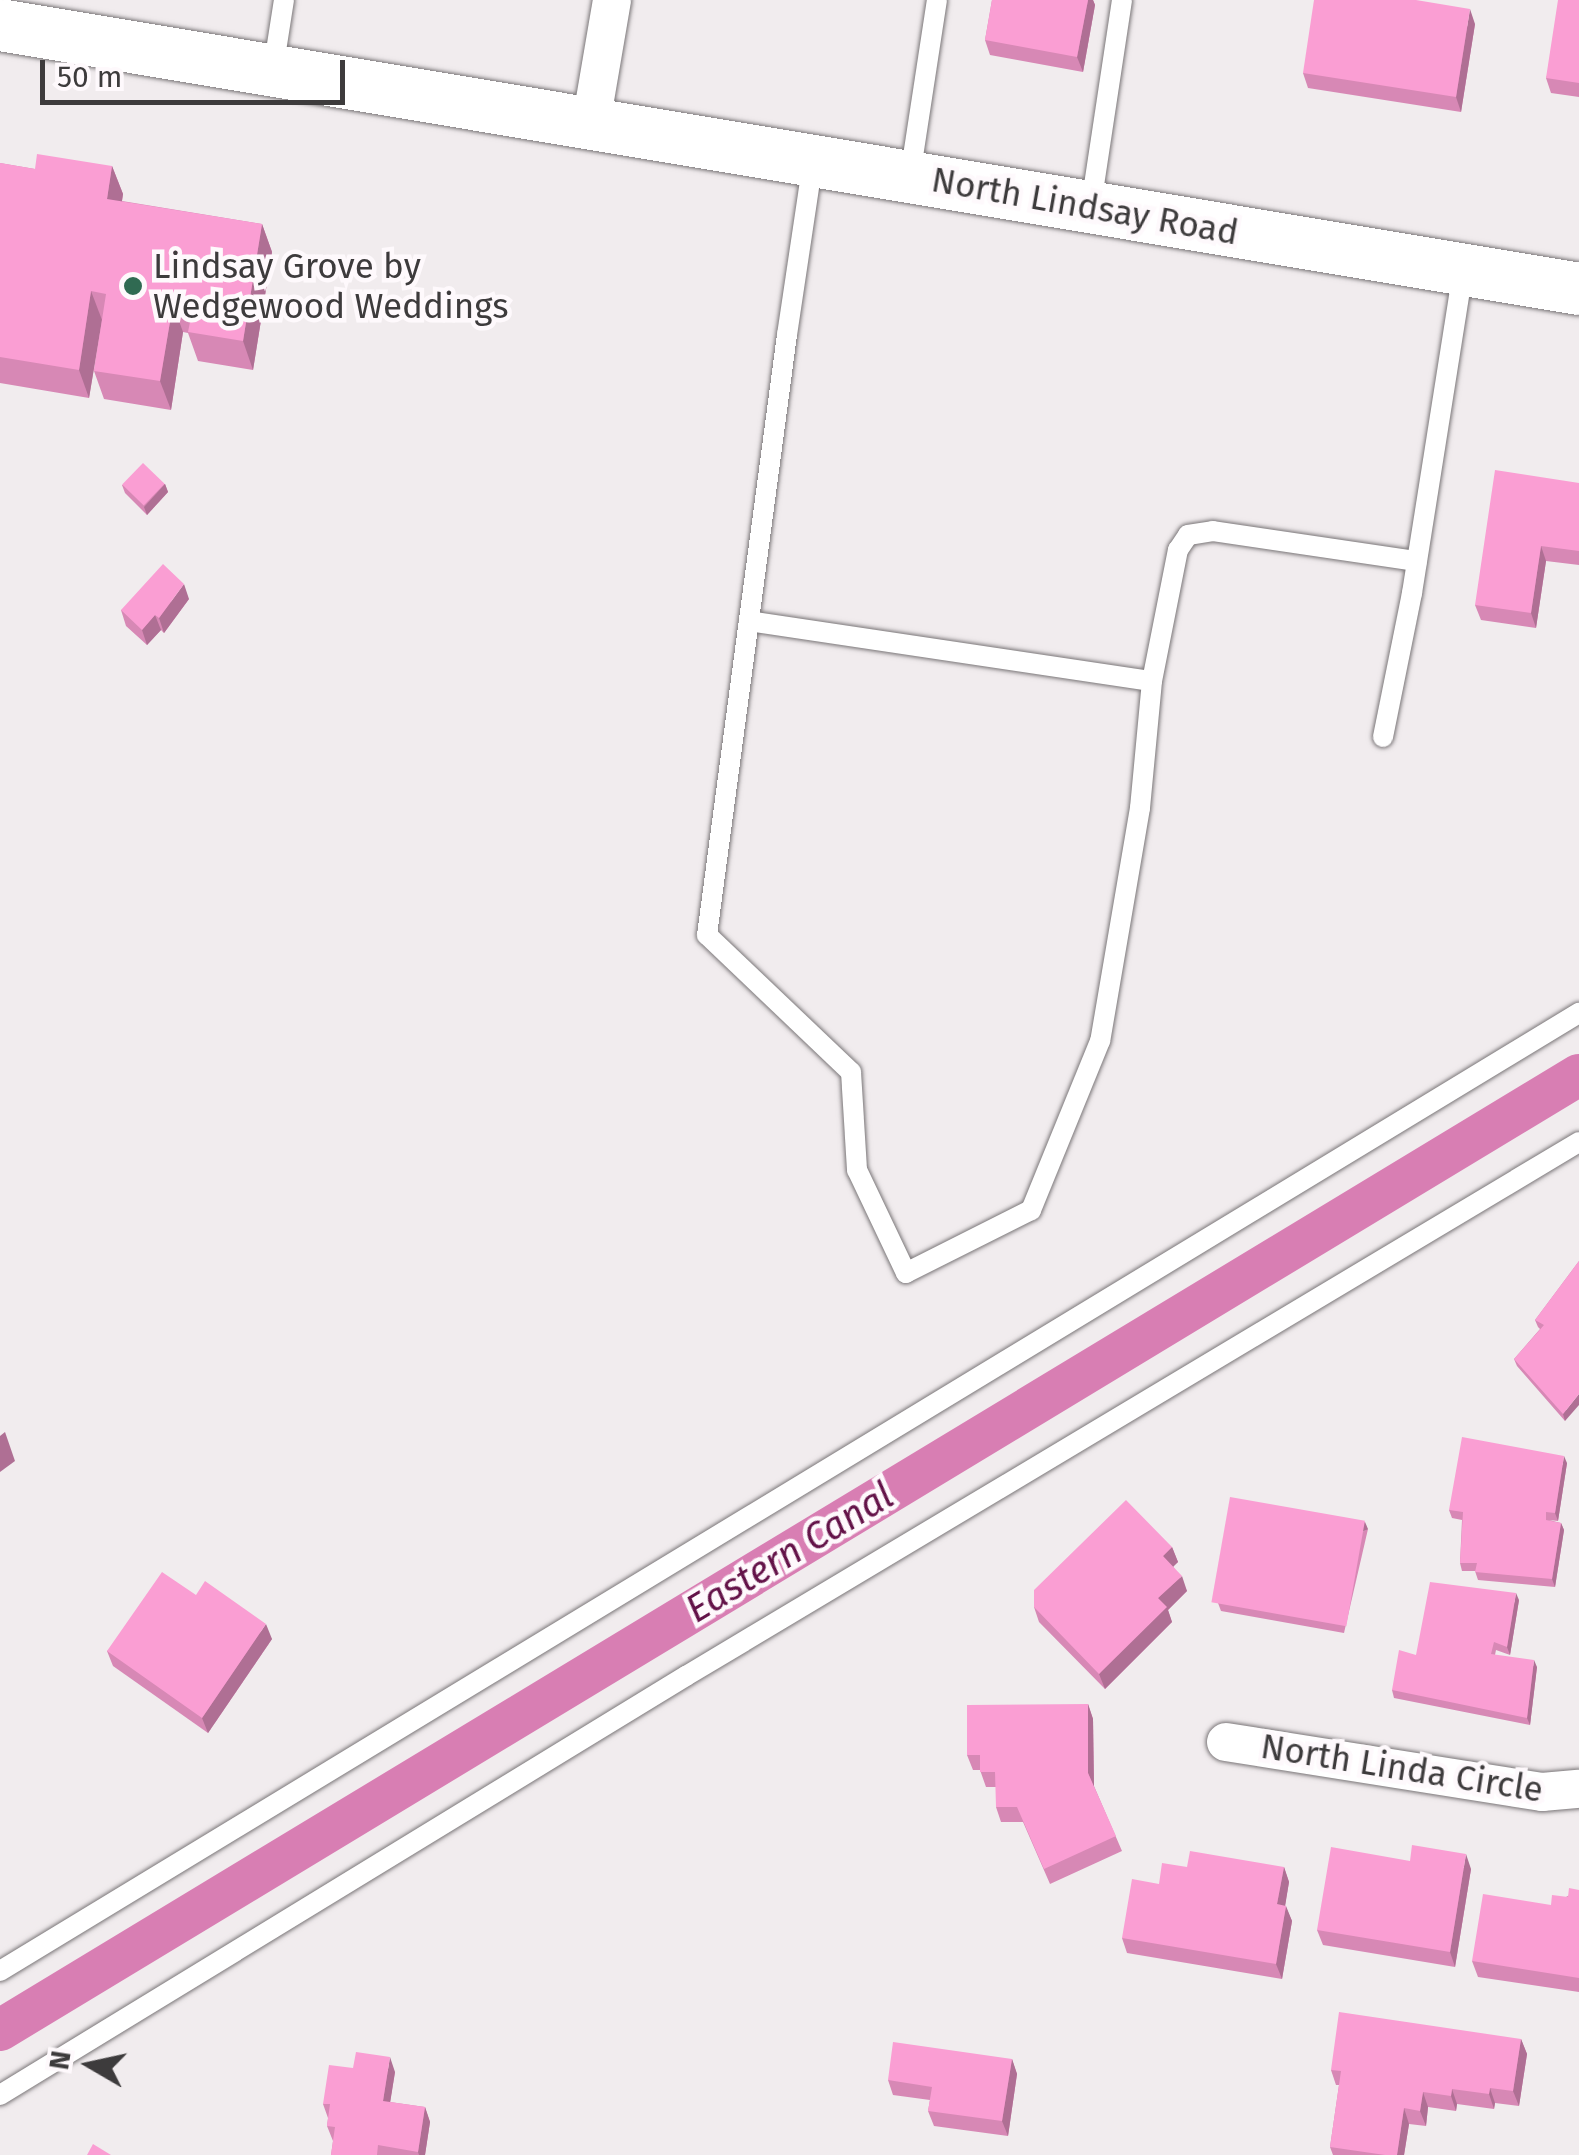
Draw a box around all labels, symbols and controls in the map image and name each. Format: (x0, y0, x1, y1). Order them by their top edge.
scale bar (45, 40, 350, 102)
text: 50 m (57, 59, 122, 95)
street label: North Lindsay Road (928, 158, 1242, 254)
place label: Lindsay Grove by Wedgewood Weddings (153, 245, 509, 327)
marker: Lindsay Grove by Wedgewood Weddings (122, 275, 144, 297)
water label: Eastern Canal (678, 1473, 902, 1633)
street label: North Linda Circle (1258, 1725, 1546, 1811)
north arrow (40, 2015, 140, 2115)
text: N (42, 2048, 78, 2072)

